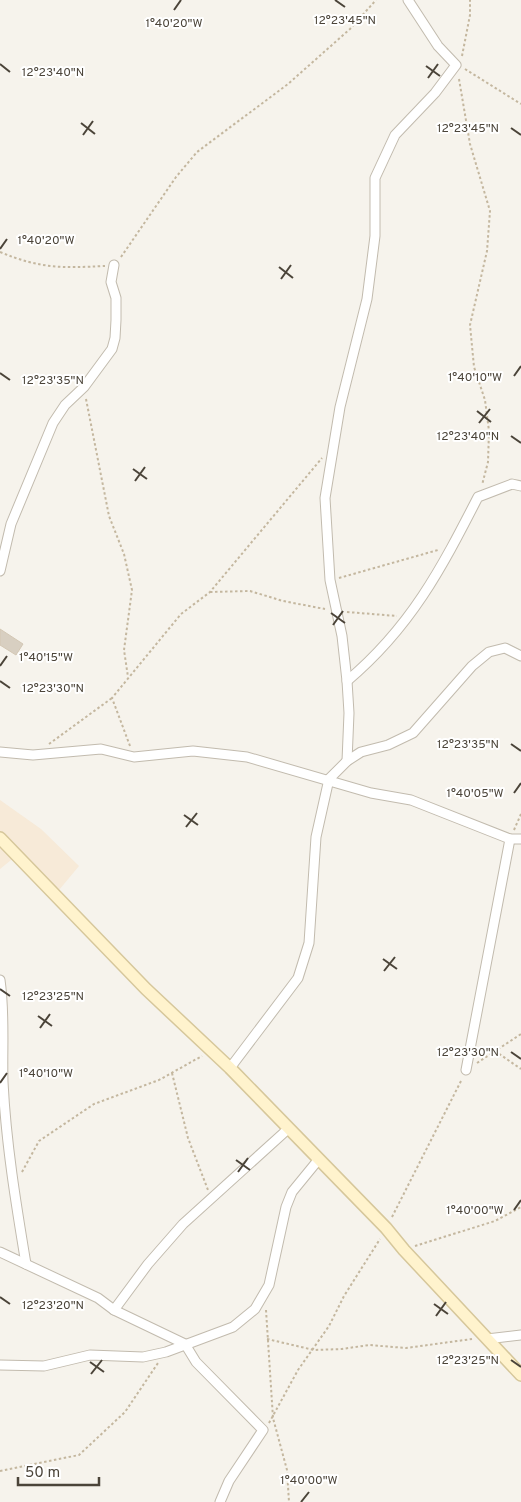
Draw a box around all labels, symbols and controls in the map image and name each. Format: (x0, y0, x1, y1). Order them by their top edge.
text: 12°23'45"N (314, 13, 376, 29)
text: 1°40'20"W (145, 16, 203, 32)
text: 12°23'40"N (22, 65, 84, 81)
text: 12°23'45"N (437, 121, 499, 137)
text: 1°40'20"W (17, 233, 75, 249)
text: 1°40'10"W (448, 370, 502, 386)
text: 12°23'35"N (22, 373, 84, 389)
text: 12°23'40"N (437, 429, 499, 445)
text: 1°40'15"W (19, 650, 73, 666)
text: 12°23'30"N (22, 681, 84, 697)
text: 12°23'35"N (437, 737, 499, 753)
text: 1°40'05"W (446, 786, 504, 802)
text: 12°23'25"N (22, 989, 84, 1005)
text: 12°23'30"N (437, 1045, 499, 1061)
text: 1°40'10"W (19, 1066, 73, 1082)
text: 1°40'00"W (446, 1203, 504, 1219)
text: 12°23'20"N (22, 1298, 84, 1314)
text: 12°23'25"N (437, 1353, 499, 1369)
scale bar (18, 1454, 99, 1486)
text: 50 m (25, 1464, 60, 1483)
text: 1°40'00"W (280, 1473, 338, 1489)

